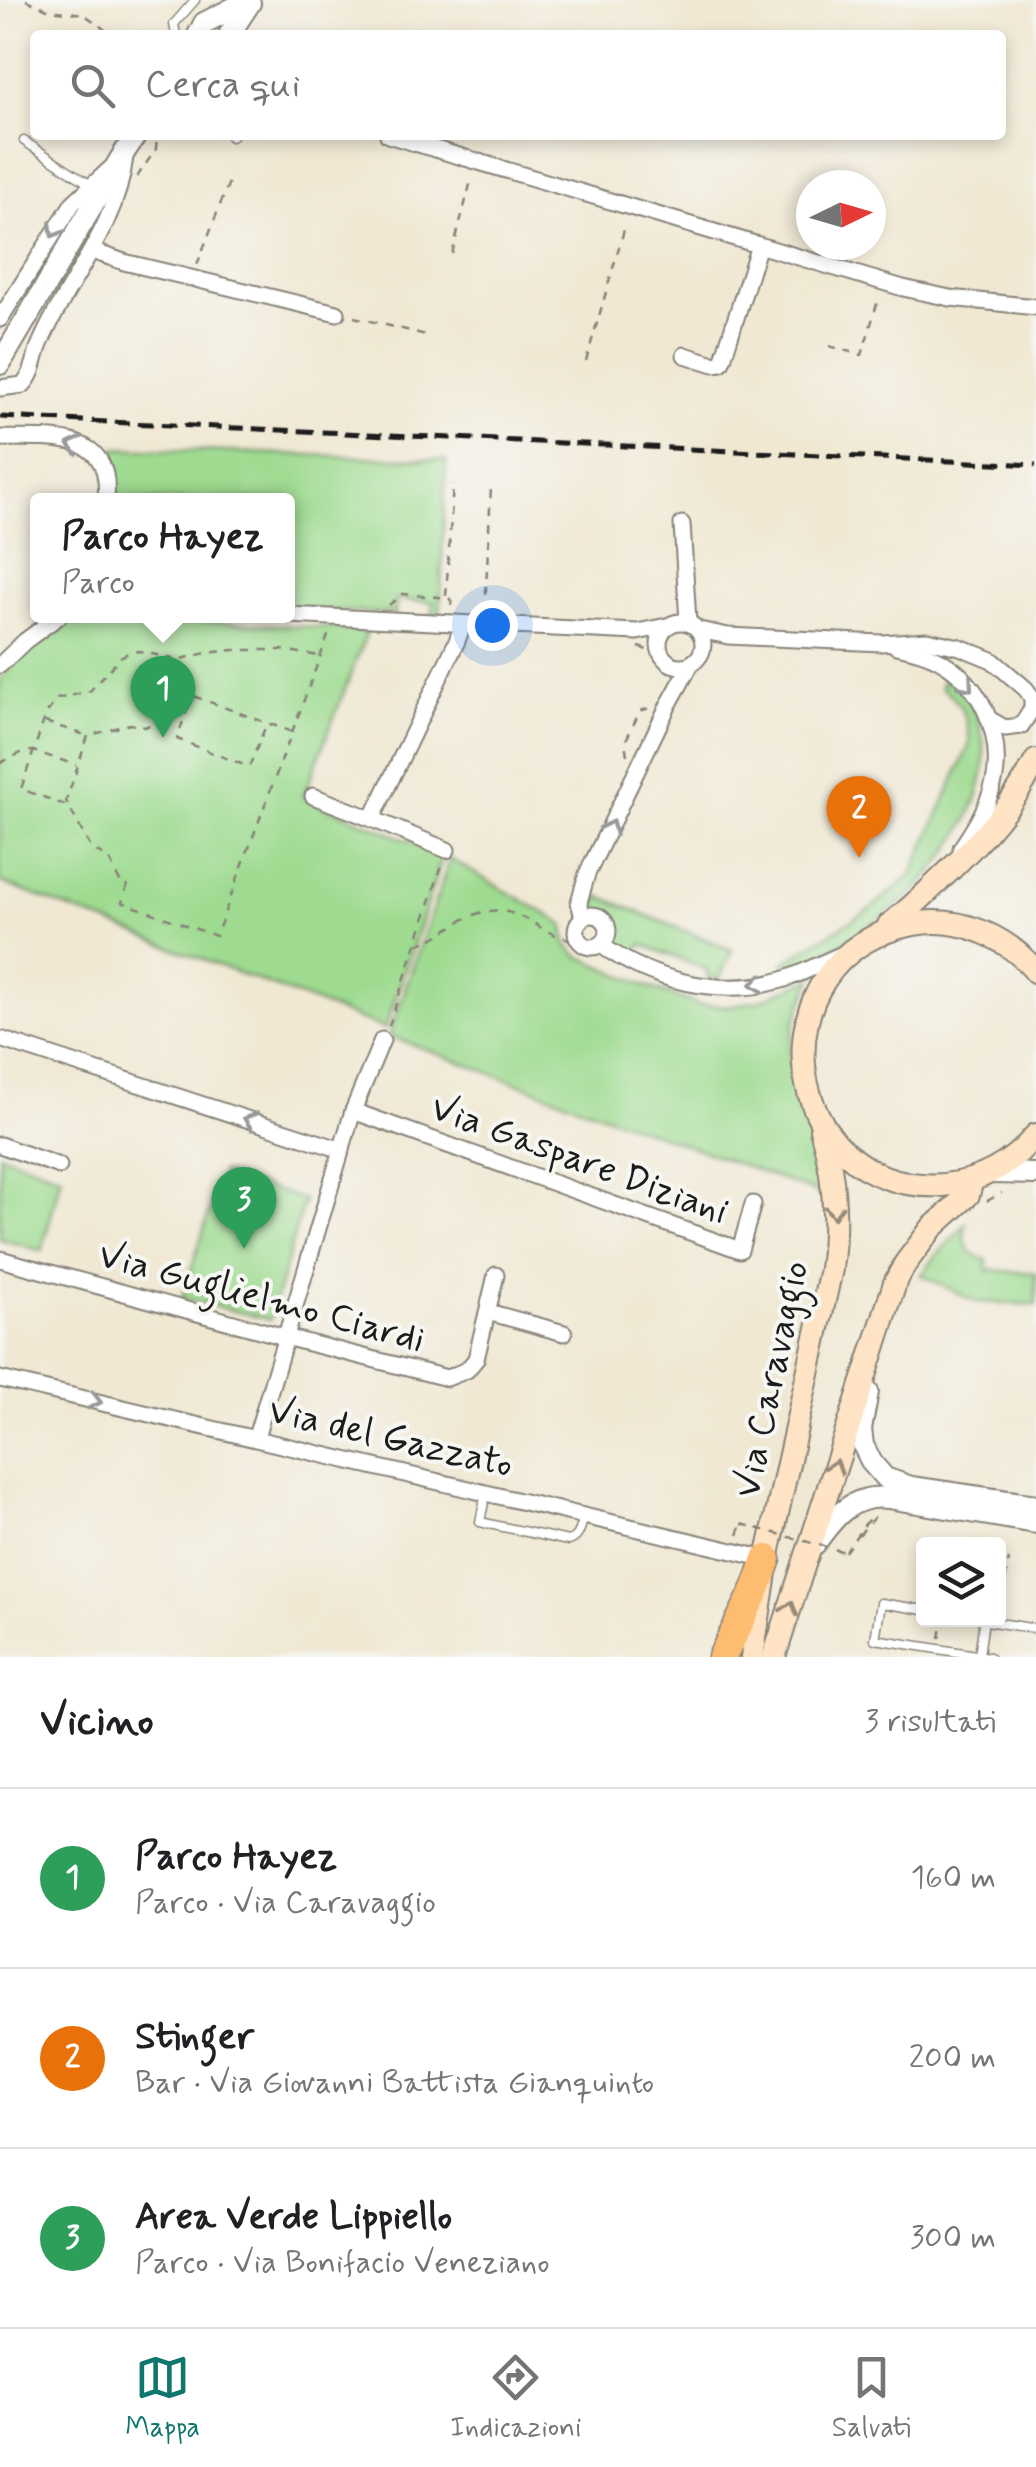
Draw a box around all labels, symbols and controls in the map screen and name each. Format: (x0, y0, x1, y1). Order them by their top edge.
search box (30, 30, 1006, 140)
icon: search (65, 58, 120, 113)
text: Cerca qui (145, 61, 300, 110)
north arrow (796, 170, 886, 260)
one-way arrow (48, 220, 67, 238)
one-way arrow (65, 436, 82, 457)
popup (30, 493, 295, 623)
text: Parco Hayez (61, 513, 264, 562)
text: Parco (61, 562, 135, 604)
your location (467, 600, 518, 651)
pin: 1 (130, 656, 196, 738)
one-way arrow (956, 673, 974, 692)
pin: 2 (826, 776, 892, 858)
one-way arrow (598, 820, 618, 838)
one-way arrow (749, 972, 765, 993)
street label: Via Gaspare Diziani (424, 1084, 735, 1237)
one-way arrow (242, 1112, 259, 1132)
pin: 3 (212, 1166, 276, 1249)
one-way arrow (823, 1204, 844, 1220)
street label: Via Guglielmo Ciardi (92, 1231, 430, 1369)
street label: Via Caravaggio (723, 1257, 825, 1503)
street label: Via del Gazzato (264, 1387, 517, 1490)
one-way arrow (86, 1389, 103, 1410)
one-way arrow (823, 1458, 844, 1475)
map controls (916, 1537, 1006, 1627)
button: layers (916, 1537, 1006, 1627)
one-way arrow (778, 1600, 799, 1617)
text: Vicino (40, 1695, 154, 1750)
text: 3 risultati (865, 1701, 996, 1743)
text: Parco Hayez (135, 1833, 337, 1882)
text: 1 (65, 1857, 80, 1899)
text: 160 m (911, 1857, 996, 1899)
text: Parco · Via Caravaggio (135, 1882, 436, 1924)
text: Stinger (135, 2013, 254, 2062)
text: 2 (65, 2037, 80, 2079)
text: 200 m (909, 2037, 996, 2079)
text: Bar · Via Giovanni Battista Gianquinto (135, 2062, 654, 2104)
text: Area Verde Lippiello (135, 2193, 452, 2242)
text: 3 (65, 2217, 80, 2259)
text: 300 m (910, 2217, 996, 2259)
text: Parco · Via Bonifacio Veneziano (135, 2242, 550, 2284)
tab: Mappa (125, 2350, 200, 2447)
tab: Indicazioni (450, 2350, 581, 2447)
tab: Salvati (832, 2350, 911, 2447)

